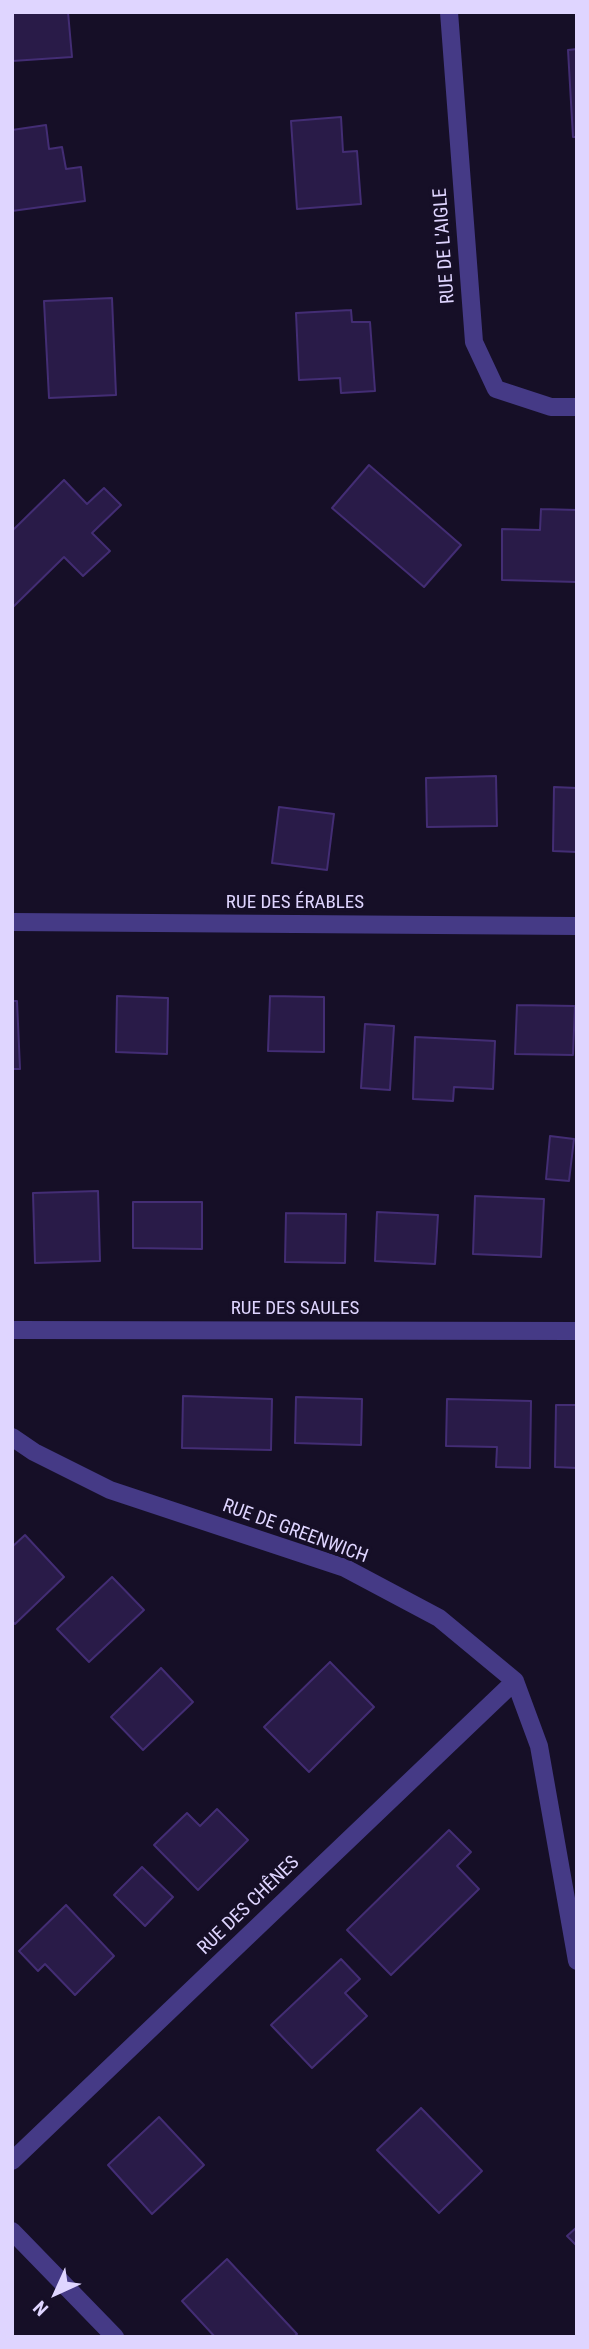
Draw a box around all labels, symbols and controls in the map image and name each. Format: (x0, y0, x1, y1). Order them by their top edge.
street label: RUE DE L'AIGLE (430, 187, 460, 305)
street label: RUE DES ÉRABLES (226, 892, 364, 914)
street label: RUE DES SAULES (231, 1298, 359, 1320)
street label: RUE DE GREENWICH (219, 1495, 371, 1569)
street label: RUE DES CHÊNES (194, 1852, 304, 1960)
north arrow (21, 2258, 91, 2328)
text: N (29, 2296, 53, 2320)

